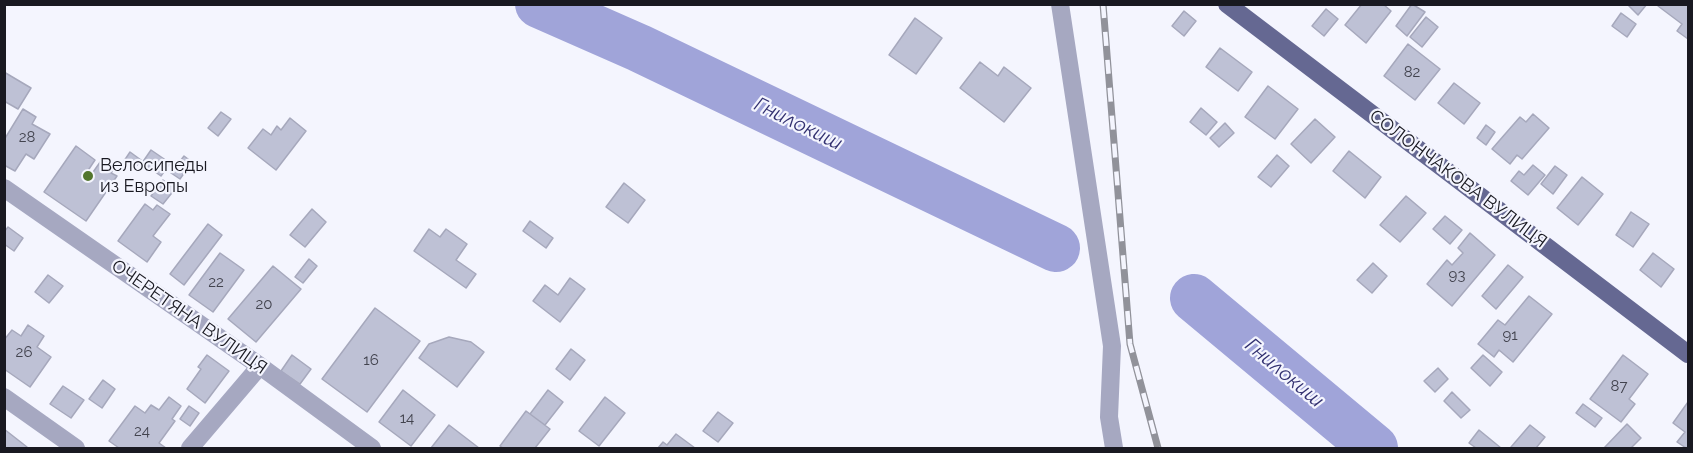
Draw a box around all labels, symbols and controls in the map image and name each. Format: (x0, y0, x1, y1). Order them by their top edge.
house number: 82 (1404, 63, 1420, 81)
water label: Гнилокиш (750, 92, 846, 156)
street label: СОЛОНЧАКОВА ВУЛИЦЯ (1365, 105, 1551, 253)
house number: 28 (19, 128, 35, 146)
place label: Велосипеды из Европы (100, 155, 208, 198)
marker: Велосипеды из Европы (81, 169, 95, 183)
street label: ОЧЕРЕТЯНА ВУЛИЦЯ (107, 255, 271, 379)
house number: 93 (1449, 266, 1465, 284)
house number: 22 (208, 273, 224, 291)
house number: 20 (256, 295, 272, 313)
house number: 91 (1502, 326, 1518, 344)
water label: Гнилокиш (1240, 333, 1328, 413)
house number: 26 (16, 343, 32, 361)
house number: 16 (363, 351, 379, 369)
house number: 87 (1611, 377, 1627, 395)
house number: 14 (400, 409, 414, 427)
house number: 24 (134, 422, 150, 440)

